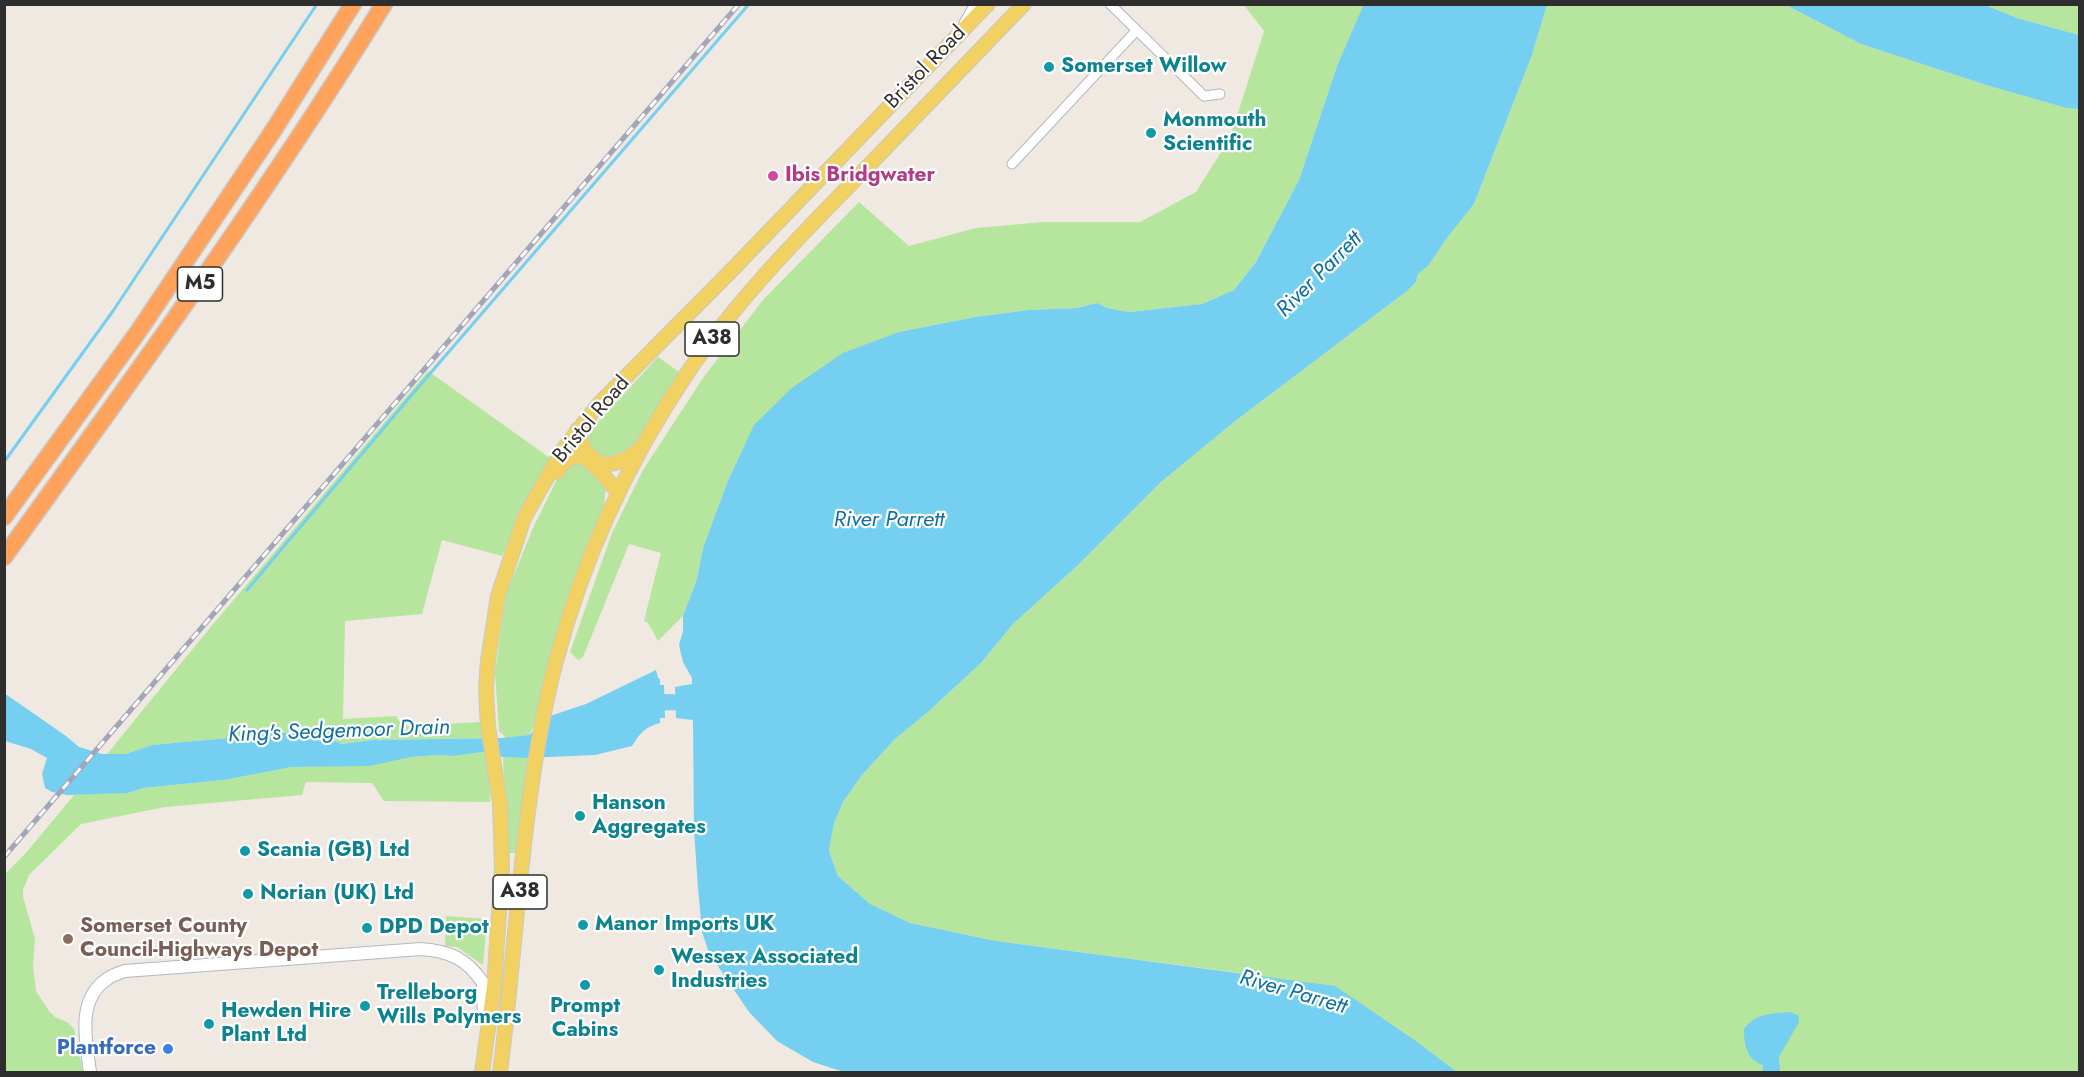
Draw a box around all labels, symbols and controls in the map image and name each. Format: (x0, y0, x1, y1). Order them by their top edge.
street label: Bristol Road (880, 21, 972, 115)
place label: Somerset Willow (1061, 54, 1227, 80)
marker: Somerset Willow (1042, 60, 1056, 74)
place label: Monmouth Scientific (1163, 108, 1266, 158)
marker: Monmouth Scientific (1144, 126, 1158, 140)
place label: Ibis Bridgwater (785, 163, 935, 189)
marker: Ibis Bridgwater (766, 169, 780, 183)
water label: River Parrett (1272, 227, 1368, 323)
road number: M5 (178, 267, 222, 301)
road number: A38 (685, 322, 739, 356)
street label: Bristol Road (548, 371, 636, 469)
water label: River Parrett (834, 508, 944, 534)
water label: King's Sedgemoor Drain (228, 715, 450, 749)
place label: Hanson Aggregates (592, 791, 706, 841)
marker: Hanson Aggregates (573, 809, 587, 823)
place label: Scania (GB) Ltd (257, 838, 410, 864)
marker: Scania (GB) Ltd (238, 844, 252, 858)
road number: A38 (493, 875, 547, 909)
place label: Norian (UK) Ltd (260, 881, 414, 907)
marker: Norian (UK) Ltd (241, 887, 255, 901)
place label: Manor Imports UK (595, 912, 774, 938)
place label: Somerset County Council-Highways Depot (80, 914, 318, 964)
place label: DPD Depot (379, 915, 489, 941)
marker: Manor Imports UK (576, 918, 590, 932)
marker: DPD Depot (360, 921, 374, 935)
marker: Somerset County Council-Highways Depot (61, 932, 75, 946)
place label: Wessex Associated Industries (671, 945, 858, 995)
marker: Wessex Associated Industries (652, 963, 666, 977)
water label: River Parrett (1236, 965, 1350, 1021)
marker: Prompt Cabins (578, 978, 592, 992)
place label: Trelleborg Wills Polymers (377, 981, 521, 1031)
place label: Prompt Cabins (550, 994, 620, 1044)
place label: Hewden Hire Plant Ltd (221, 999, 351, 1049)
marker: Trelleborg Wills Polymers (358, 999, 372, 1013)
marker: Hewden Hire Plant Ltd (202, 1017, 216, 1031)
place label: Plantforce (57, 1036, 156, 1062)
marker: Plantforce (161, 1042, 175, 1056)

